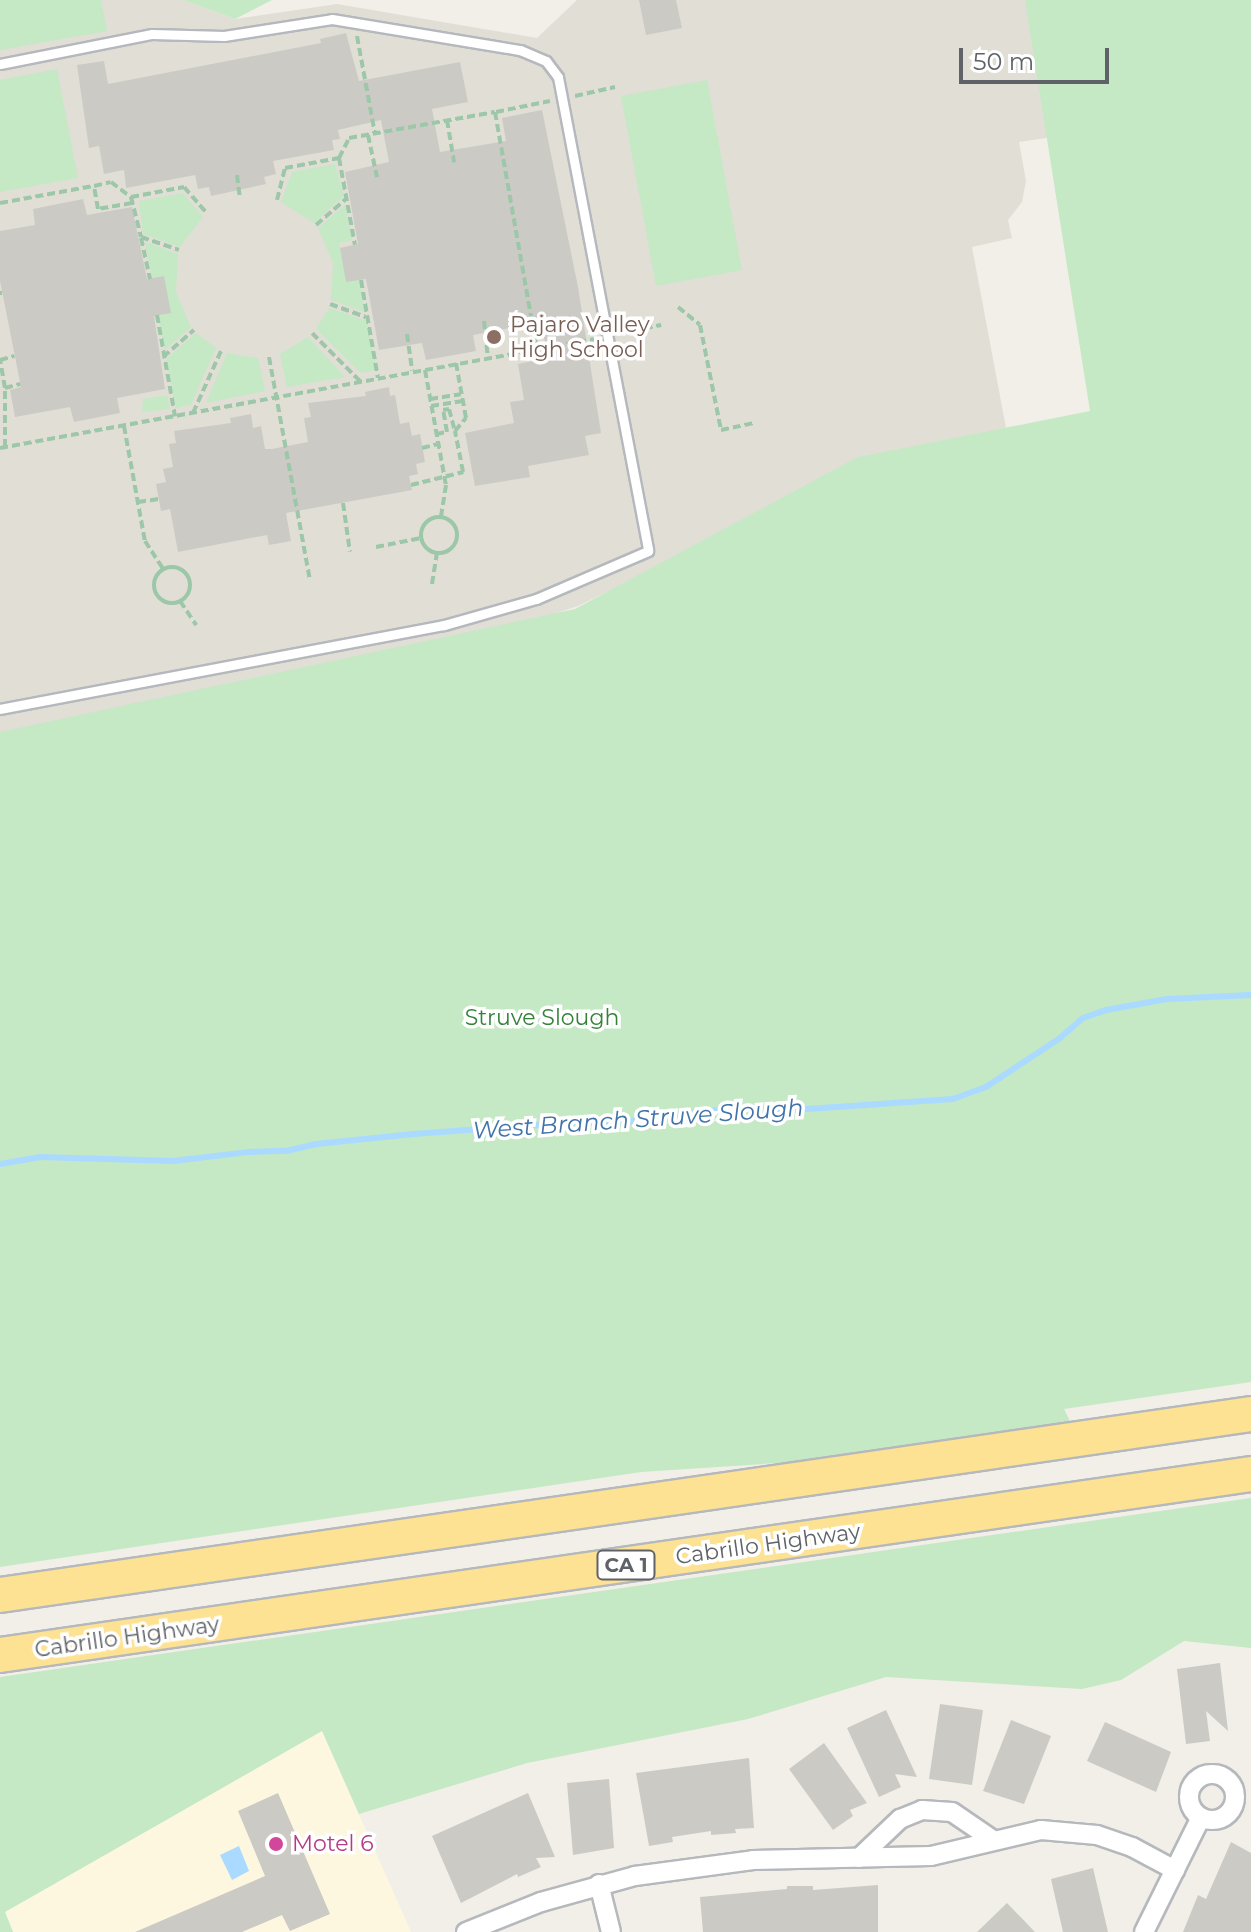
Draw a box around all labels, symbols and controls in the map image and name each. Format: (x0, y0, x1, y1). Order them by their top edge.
scale bar (963, 32, 1113, 82)
text: 50 m (973, 47, 1034, 76)
place label: Pajaro Valley High School (510, 311, 650, 362)
marker: Pajaro Valley High School (485, 328, 503, 346)
park label: Struve Slough (465, 1005, 619, 1031)
water label: West Branch Struve Slough (472, 1093, 804, 1145)
street label: Cabrillo Highway (674, 1518, 862, 1570)
road number: CA 1 (596, 1549, 656, 1581)
street label: Cabrillo Highway (33, 1611, 221, 1663)
place label: Motel 6 (292, 1831, 374, 1857)
marker: Motel 6 (267, 1835, 285, 1853)

